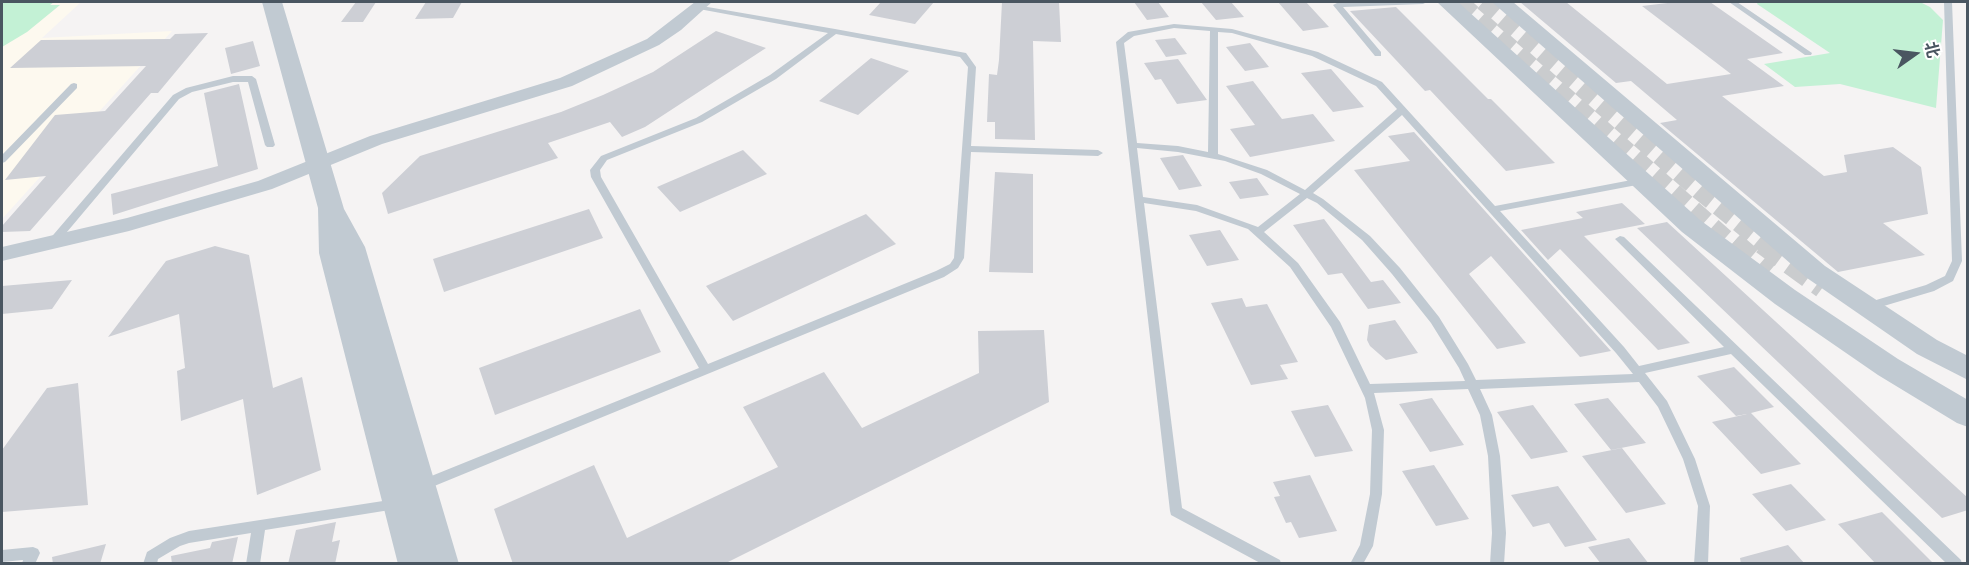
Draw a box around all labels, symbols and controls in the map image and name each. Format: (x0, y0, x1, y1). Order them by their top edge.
north arrow (1885, 24, 1945, 84)
text: 北 (1922, 39, 1944, 60)

